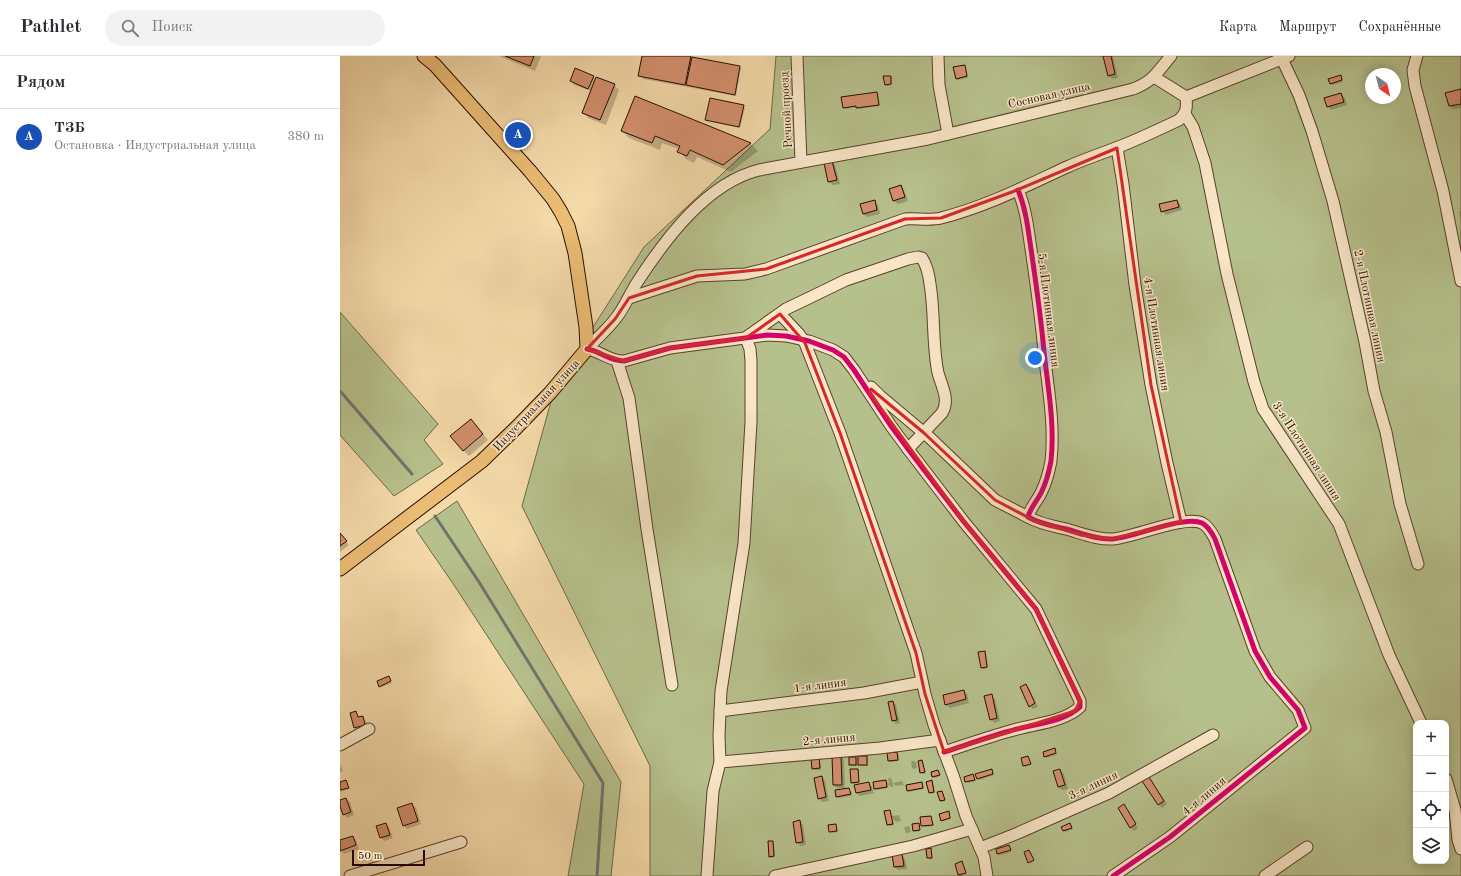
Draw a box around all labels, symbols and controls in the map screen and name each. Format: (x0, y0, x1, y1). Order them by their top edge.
search box (105, 10, 385, 46)
icon: search (119, 17, 141, 39)
text: Pathlet (20, 18, 81, 37)
text: Поиск (151, 20, 193, 35)
text: Карта (1219, 20, 1257, 34)
text: Маршрут (1279, 20, 1336, 34)
text: Сохранённые (1358, 20, 1441, 34)
north arrow (1365, 68, 1401, 104)
street label: Речной проезд (779, 71, 795, 149)
text: Рядом (16, 74, 65, 91)
street label: Сосновая улица (1007, 81, 1091, 111)
pin: A (505, 120, 531, 150)
text: ТЗБ (54, 121, 85, 136)
text: A (24, 130, 34, 143)
text: 380 m (287, 130, 324, 143)
text: Остановка · Индустриальная улица (54, 139, 256, 152)
street label: 2-я Плотинная линия (1351, 249, 1387, 364)
street label: 5-я Плотинная линия (1035, 252, 1062, 368)
street label: 4-я Плотинная линия (1141, 276, 1171, 392)
your location (1025, 348, 1045, 368)
street label: Индустриальная улица (491, 357, 582, 454)
street label: 3-я Плотинная линия (1270, 400, 1343, 503)
street label: 1-я линия (793, 677, 847, 695)
map controls (1413, 720, 1449, 864)
button: + (1413, 720, 1449, 756)
street label: 2-я линия (802, 732, 856, 748)
button: − (1413, 756, 1449, 792)
street label: 3-я линия (1067, 769, 1120, 802)
street label: 4-я линия (1181, 775, 1229, 818)
button: locate (1413, 792, 1449, 828)
button: layers (1413, 828, 1449, 864)
scale bar (352, 848, 425, 867)
text: 50 m (358, 851, 383, 862)

